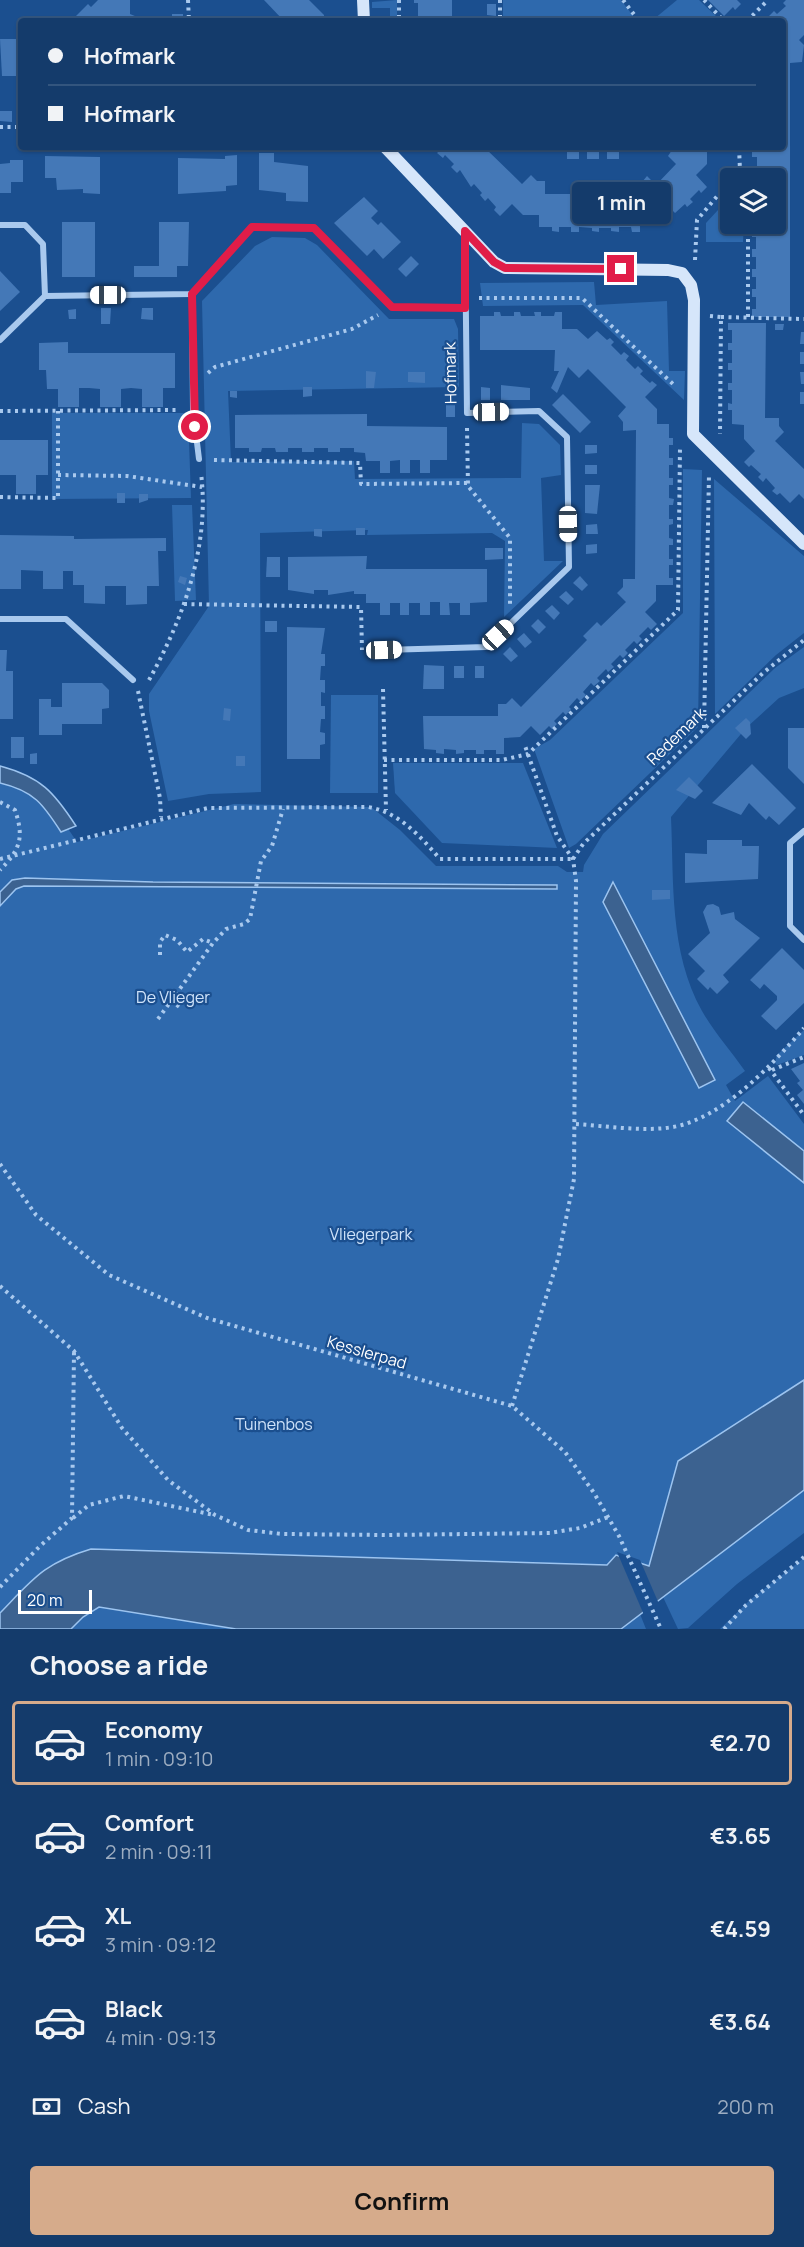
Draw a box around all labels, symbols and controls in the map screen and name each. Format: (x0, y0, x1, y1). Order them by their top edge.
text: Hofmark (84, 41, 175, 71)
text: Hofmark (84, 99, 175, 129)
map controls (720, 168, 786, 234)
button: layers (720, 168, 786, 234)
callout: 1 min (572, 182, 670, 224)
text: 1 min (597, 189, 646, 216)
route end (607, 255, 634, 282)
car (90, 286, 126, 304)
street label: Hofmark (438, 341, 462, 404)
car (473, 403, 509, 421)
route start (181, 413, 208, 440)
car (559, 506, 577, 542)
car (479, 616, 517, 654)
car (366, 640, 402, 660)
street label: Redemark (642, 702, 711, 770)
park label: De Vlieger (136, 986, 210, 1008)
park label: Vliegerpark (330, 1223, 413, 1245)
street label: Kesslerpad (325, 1330, 409, 1374)
park label: Tuinenbos (235, 1413, 313, 1435)
scale bar (18, 1587, 92, 1614)
text: 20 m (27, 1589, 63, 1611)
text: Choose a ride (30, 1646, 208, 1683)
text: Economy (105, 1715, 203, 1745)
icon: car (33, 1716, 87, 1770)
text: €2.70 (710, 1728, 771, 1758)
text: 1 min · 09:10 (105, 1745, 213, 1772)
text: Comfort (105, 1808, 194, 1838)
icon: car (33, 1809, 87, 1863)
text: €3.65 (710, 1821, 771, 1851)
text: 2 min · 09:11 (105, 1838, 213, 1865)
text: XL (105, 1901, 131, 1931)
icon: car (33, 1902, 87, 1956)
text: €4.59 (710, 1914, 771, 1944)
text: 3 min · 09:12 (105, 1931, 216, 1958)
text: Black (105, 1994, 162, 2024)
icon: car (33, 1995, 87, 2049)
text: €3.64 (709, 2007, 771, 2037)
text: 4 min · 09:13 (105, 2024, 216, 2051)
icon: cash (30, 2090, 63, 2123)
text: Cash (78, 2091, 131, 2121)
text: 200 m (717, 2093, 774, 2120)
button: Confirm (30, 2166, 774, 2235)

